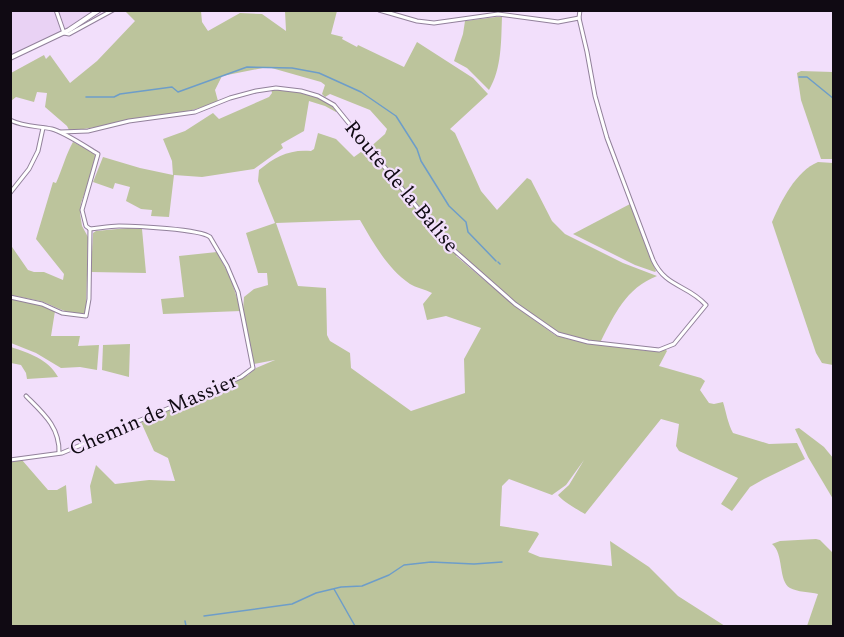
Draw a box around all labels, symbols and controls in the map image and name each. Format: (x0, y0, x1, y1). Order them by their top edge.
street label: Route de la Balise (336, 113, 466, 260)
street label: Chemin de Massier (64, 365, 243, 465)

